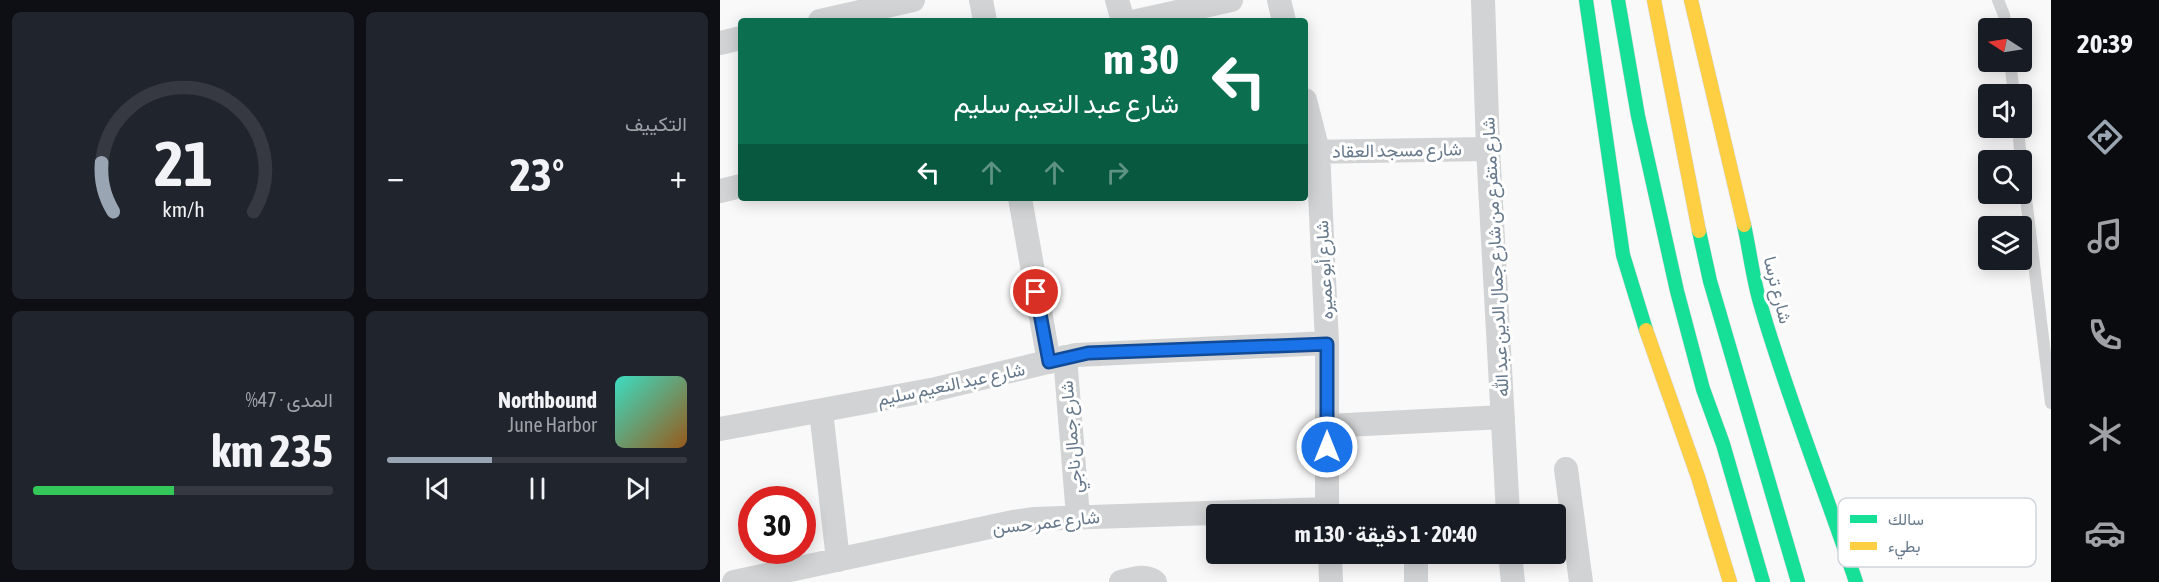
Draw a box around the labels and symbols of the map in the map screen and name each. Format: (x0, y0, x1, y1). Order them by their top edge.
north arrow (1978, 18, 2032, 72)
street label: شارع متفرع من شارع جمال الدين عبد الله (1477, 117, 1515, 397)
street label: شارع مسجد العقاد (1332, 138, 1462, 164)
street label: شارع أبو عميره (1311, 220, 1339, 320)
street label: شارع ترسا (1758, 254, 1796, 326)
pin (1010, 266, 1061, 317)
street label: شارع عبد النعيم سليم (875, 358, 1027, 412)
street label: شارع جمال ناجي (1056, 379, 1091, 494)
position arrow (1295, 415, 1359, 479)
speed limit sign: 30 (738, 486, 816, 564)
legend (1838, 498, 2036, 567)
street label: شارع عمر حسن (991, 506, 1101, 540)
text: سالك (1888, 510, 1924, 528)
text: بطيء (1888, 537, 1920, 560)

